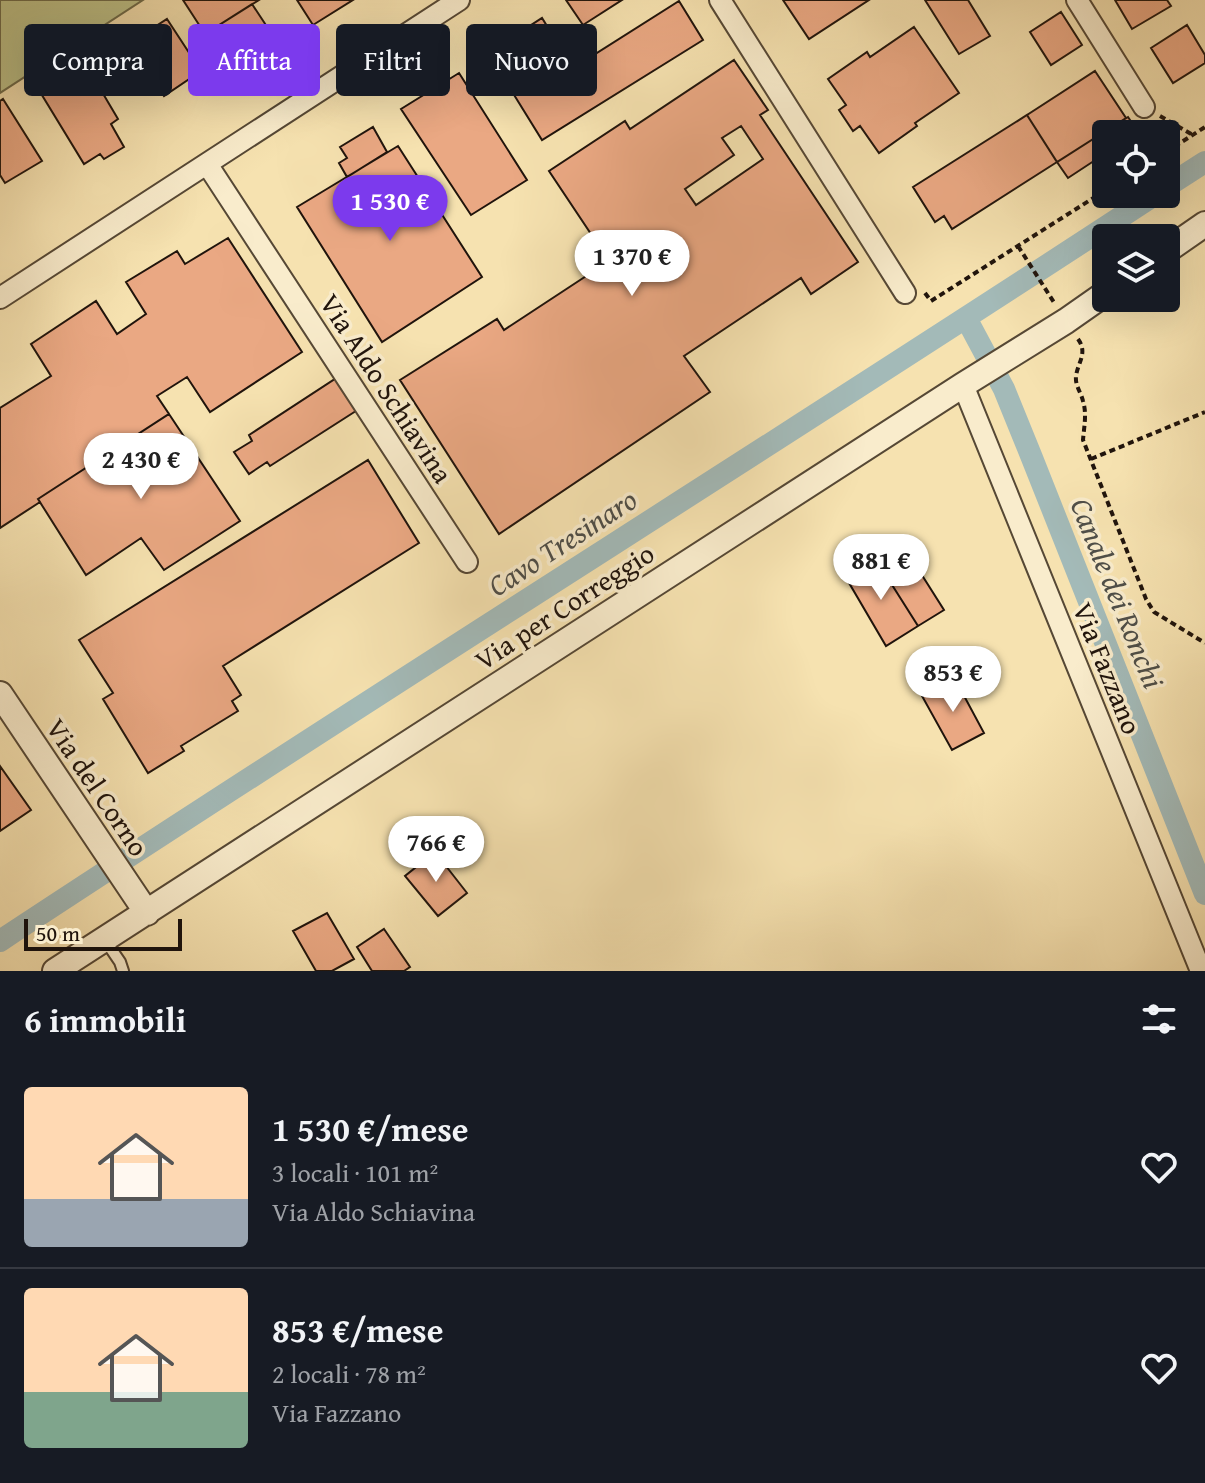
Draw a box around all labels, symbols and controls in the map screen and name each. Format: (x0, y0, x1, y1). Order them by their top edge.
chip: Compra (24, 24, 172, 96)
chip: Affitta (188, 24, 320, 96)
chip: Filtri (336, 24, 450, 96)
chip: Nuovo (466, 24, 597, 96)
map controls (1092, 120, 1180, 312)
button: locate (1092, 120, 1180, 208)
pin: 1 530 € (316, 175, 464, 243)
text: 1 530 € (351, 181, 429, 220)
button: layers (1092, 224, 1180, 312)
pin: 1 370 € (558, 230, 706, 298)
text: 1 370 € (593, 236, 671, 275)
street label: Via Aldo Schiavina (310, 285, 464, 491)
pin: 2 430 € (67, 433, 215, 501)
text: 2 430 € (102, 439, 180, 478)
water label: Cavo Tresinaro (479, 477, 645, 607)
water label: Canale dei Ronchi (1060, 491, 1176, 695)
street label: Via per Correggio (466, 532, 662, 680)
pin: 881 € (825, 534, 937, 602)
text: 881 € (851, 540, 911, 579)
street label: Via Fazzano (1063, 596, 1153, 740)
pin: 853 € (897, 646, 1009, 714)
text: 853 € (923, 652, 983, 691)
street label: Via del Corno (37, 710, 159, 864)
pin: 766 € (380, 816, 492, 884)
text: 766 € (406, 822, 466, 861)
scale bar (24, 915, 182, 951)
text: 50 m (36, 917, 80, 949)
text: 6 immobili (24, 995, 186, 1044)
icon: filters (1137, 997, 1181, 1041)
text: 1 530 €/mese (272, 1104, 468, 1153)
icon: home (88, 1119, 184, 1215)
icon: heart (1137, 1145, 1181, 1189)
text: 3 locali · 101 m² (272, 1153, 438, 1192)
text: Via Aldo Schiavina (272, 1192, 475, 1231)
text: 853 €/mese (272, 1305, 443, 1354)
icon: home (88, 1320, 184, 1416)
icon: heart (1137, 1346, 1181, 1390)
text: 2 locali · 78 m² (272, 1354, 426, 1393)
text: Via Fazzano (272, 1393, 401, 1432)

